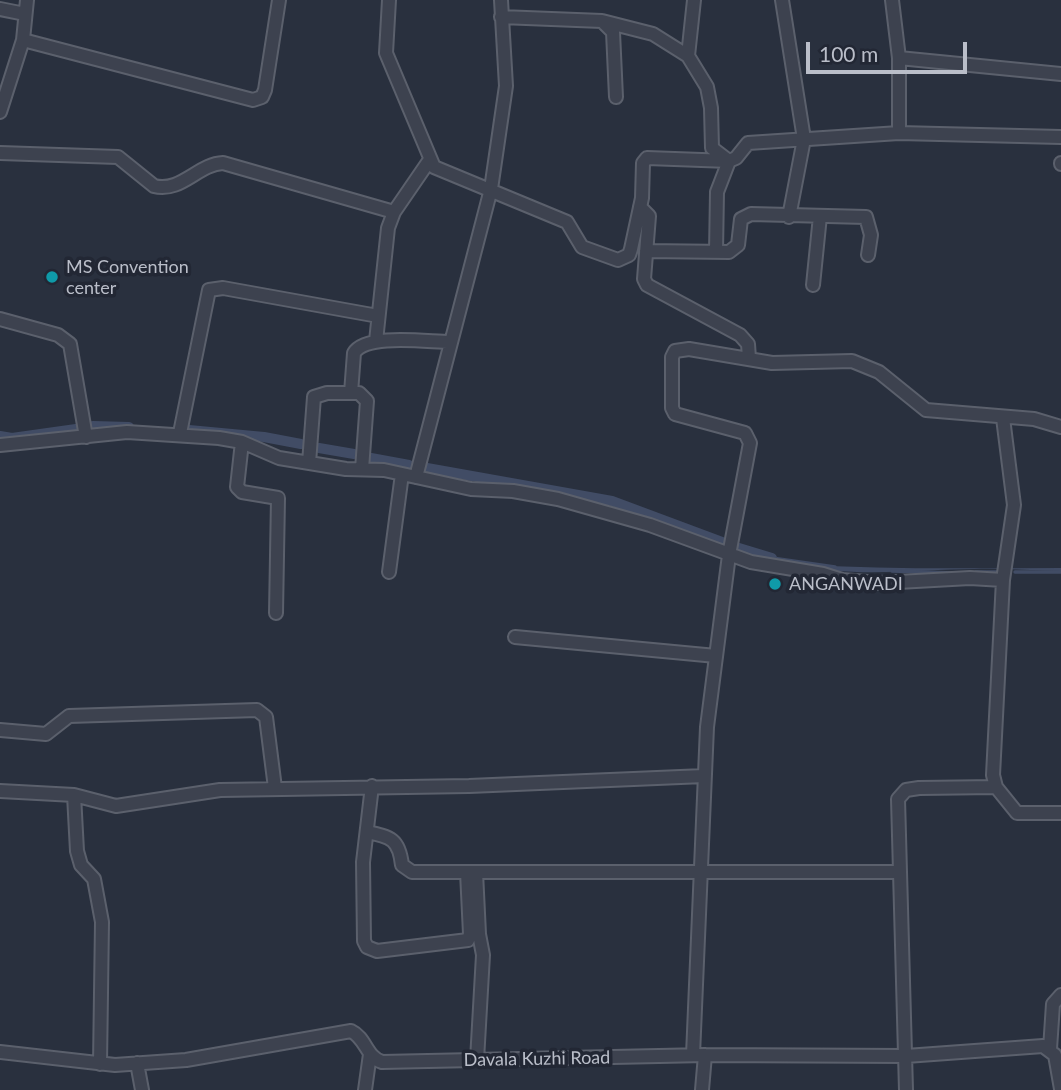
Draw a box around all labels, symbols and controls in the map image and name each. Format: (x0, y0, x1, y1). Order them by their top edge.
scale bar (809, 28, 970, 72)
text: 100 m (819, 41, 878, 66)
place label: MS Convention center (66, 256, 189, 298)
marker: MS Convention center (44, 269, 60, 285)
place label: ANGANWADI (789, 573, 903, 595)
marker: ANGANWADI (767, 576, 783, 592)
street label: Davala Kuzhi Road (464, 1047, 610, 1071)

